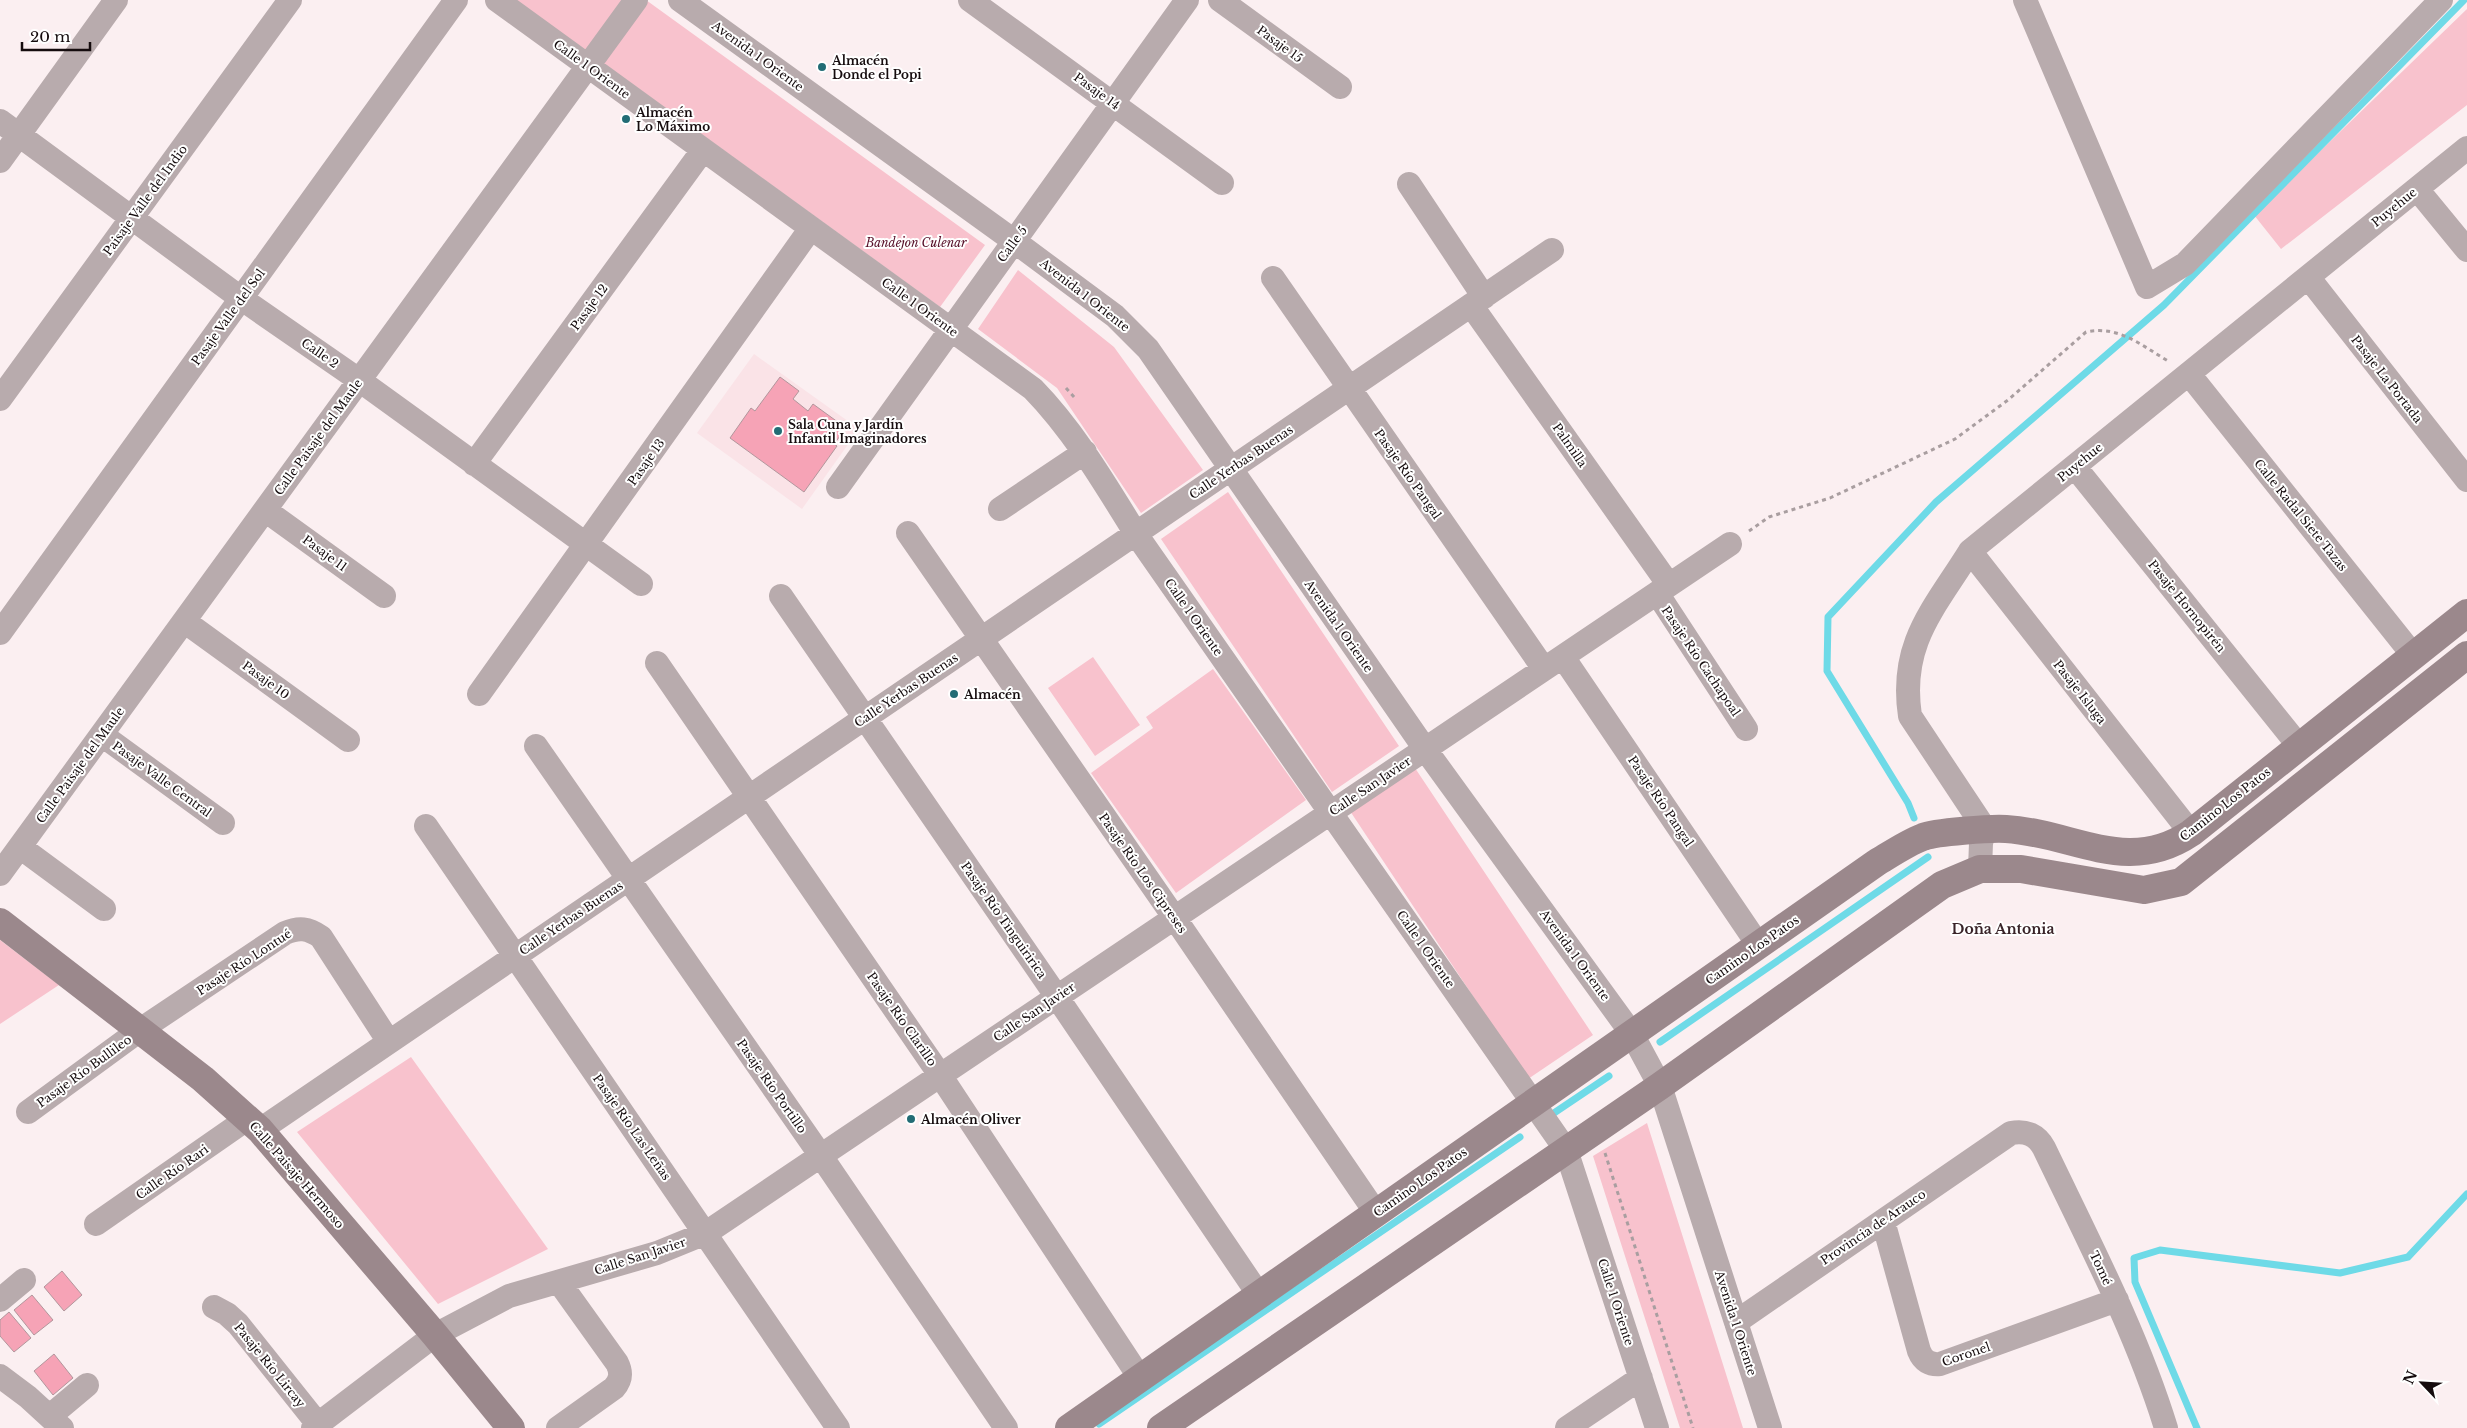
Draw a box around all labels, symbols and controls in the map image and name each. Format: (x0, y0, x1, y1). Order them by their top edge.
street label: Avenida 1 Oriente (709, 17, 807, 94)
scale bar (22, 20, 90, 52)
street label: Pasaje 15 (1254, 22, 1306, 66)
text: 20 m (30, 27, 70, 46)
street label: Calle 1 Oriente (551, 36, 633, 102)
place label: Almacén Donde el Popi (831, 53, 922, 82)
marker: Almacén Donde el Popi (816, 61, 828, 73)
street label: Pasaje 14 (1071, 69, 1123, 113)
place label: Almacén Lo Máximo (635, 105, 710, 134)
marker: Almacén Lo Máximo (620, 113, 632, 125)
street label: Paisaje Valle del Indio (100, 142, 190, 258)
street label: Puyehue (2368, 184, 2420, 230)
street label: Calle 5 (994, 223, 1030, 265)
park label: Bandejon Culenar (864, 235, 967, 250)
street label: Avenida 1 Oriente (1036, 255, 1133, 335)
street label: Pasaje Valle del Sol (188, 266, 268, 368)
street label: Calle 1 Oriente (879, 274, 961, 340)
street label: Pasaje 12 (567, 281, 611, 333)
street label: Pasaje La Portada (2348, 332, 2426, 426)
street label: Calle 2 (299, 335, 341, 371)
street label: Calle Paisaje del Maule (271, 376, 365, 498)
place label: Sala Cuna y Jardín Infantil Imaginadores (788, 417, 927, 446)
street label: Palmilla (1549, 420, 1591, 470)
street label: Calle Yerbas Buenas (1186, 422, 1296, 502)
marker: Sala Cuna y Jardín Infantil Imaginadores (772, 425, 784, 437)
street label: Pasaje Río Pangal (1371, 426, 1445, 522)
street label: Pasaje 13 (624, 436, 668, 488)
street label: Puyehue (2054, 439, 2106, 485)
street label: Calle Radal Siete Tazas (2251, 456, 2351, 574)
street label: Pasaje 11 (300, 532, 350, 574)
street label: Pasaje Hornopirén (2145, 557, 2229, 655)
street label: Calle 1 Oriente (1162, 575, 1226, 659)
street label: Avenida 1 Oriente (1301, 576, 1377, 675)
street label: Pasaje Río Cachapoal (1658, 603, 1744, 719)
street label: Calle Yerbas Buenas (851, 650, 961, 730)
street label: Pasaje Isluga (2050, 657, 2110, 727)
street label: Pasaje 10 (239, 658, 293, 702)
place label: Almacén (963, 687, 1021, 702)
marker: Almacén (948, 688, 960, 700)
street label: Calle Paisaje del Maule (33, 704, 127, 826)
street label: Pasaje Valle Central (109, 738, 215, 820)
street label: Calle San Javier (1326, 753, 1414, 819)
street label: Pasaje Río Pangal (1625, 753, 1697, 849)
street label: Camino Los Patos (2177, 764, 2273, 844)
street label: Pasaje Río Los Cipreses (1096, 810, 1190, 936)
street label: Pasaje Río Tinguiririca (958, 859, 1050, 981)
street label: Calle Yerbas Buenas (516, 878, 626, 958)
street label: Avenida 1 Oriente (1536, 906, 1613, 1004)
street label: Calle 1 Oriente (1394, 907, 1458, 991)
street label: Camino Los Patos (1702, 912, 1802, 988)
district label: Doña Antonia (1952, 920, 2054, 938)
street label: Pasaje Río Lontué (194, 926, 294, 998)
street label: Pasaje Río Clarillo (864, 969, 940, 1069)
street label: Calle San Javier (990, 979, 1078, 1045)
street label: Pasaje Río Bullileo (34, 1032, 134, 1110)
street label: Pasaje Río Portillo (734, 1036, 810, 1136)
street label: Pasaje Río Las Leñas (590, 1071, 674, 1183)
place label: Almacén Oliver (920, 1112, 1021, 1127)
marker: Almacén Oliver (905, 1113, 917, 1125)
street label: Calle Paisaje Hermoso (246, 1118, 348, 1232)
street label: Calle Río Rari (133, 1141, 211, 1203)
street label: Camino Los Patos (1370, 1144, 1470, 1220)
street label: Provincia de Arauco (1818, 1186, 1929, 1268)
street label: Calle San Javier (592, 1234, 688, 1278)
street label: Tomé (2087, 1249, 2115, 1288)
street label: Calle 1 Oriente (1595, 1256, 1637, 1348)
street label: Avenida 1 Oriente (1712, 1268, 1760, 1377)
street label: Pasaje Río Lircay (231, 1320, 309, 1411)
street label: Coronel (1940, 1339, 1992, 1369)
north arrow (2397, 1358, 2447, 1408)
text: N (2399, 1368, 2421, 1387)

